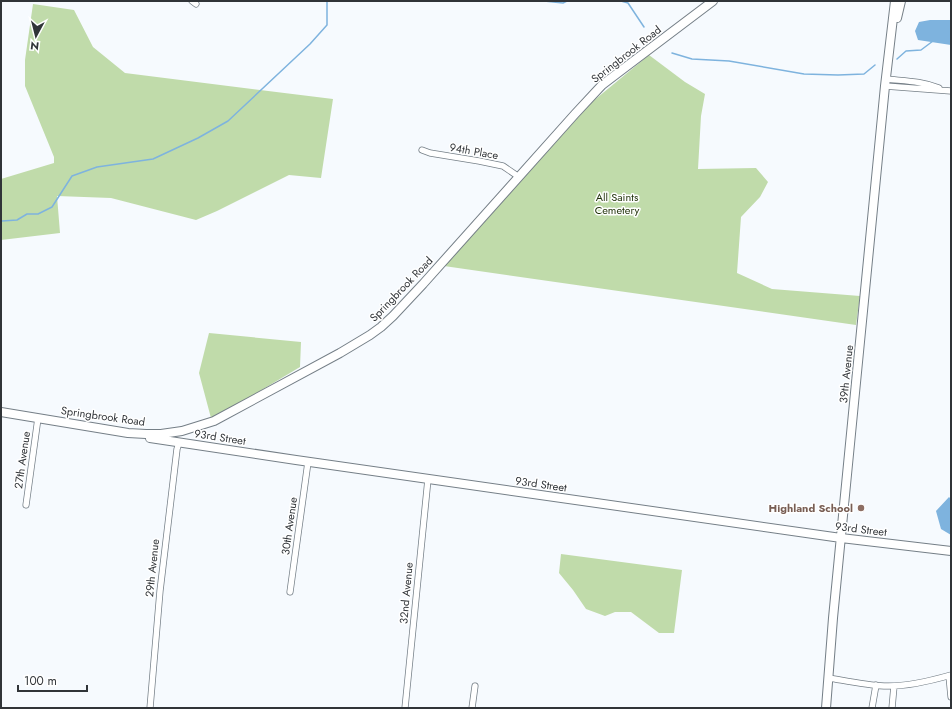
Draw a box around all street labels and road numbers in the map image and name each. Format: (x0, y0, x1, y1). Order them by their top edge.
street label: Springbrook Road (588, 22, 664, 86)
street label: 94th Place (448, 139, 500, 163)
street label: Springbrook Road (366, 253, 436, 325)
street label: 39th Avenue (835, 344, 857, 404)
street label: Springbrook Road (60, 402, 146, 430)
street label: 93rd Street (193, 425, 247, 449)
street label: 27th Avenue (10, 430, 34, 490)
street label: 93rd Street (514, 472, 568, 496)
street label: 30th Avenue (277, 496, 301, 556)
street label: 93rd Street (834, 518, 888, 540)
street label: 29th Avenue (141, 538, 163, 598)
street label: 32nd Avenue (395, 561, 417, 625)

